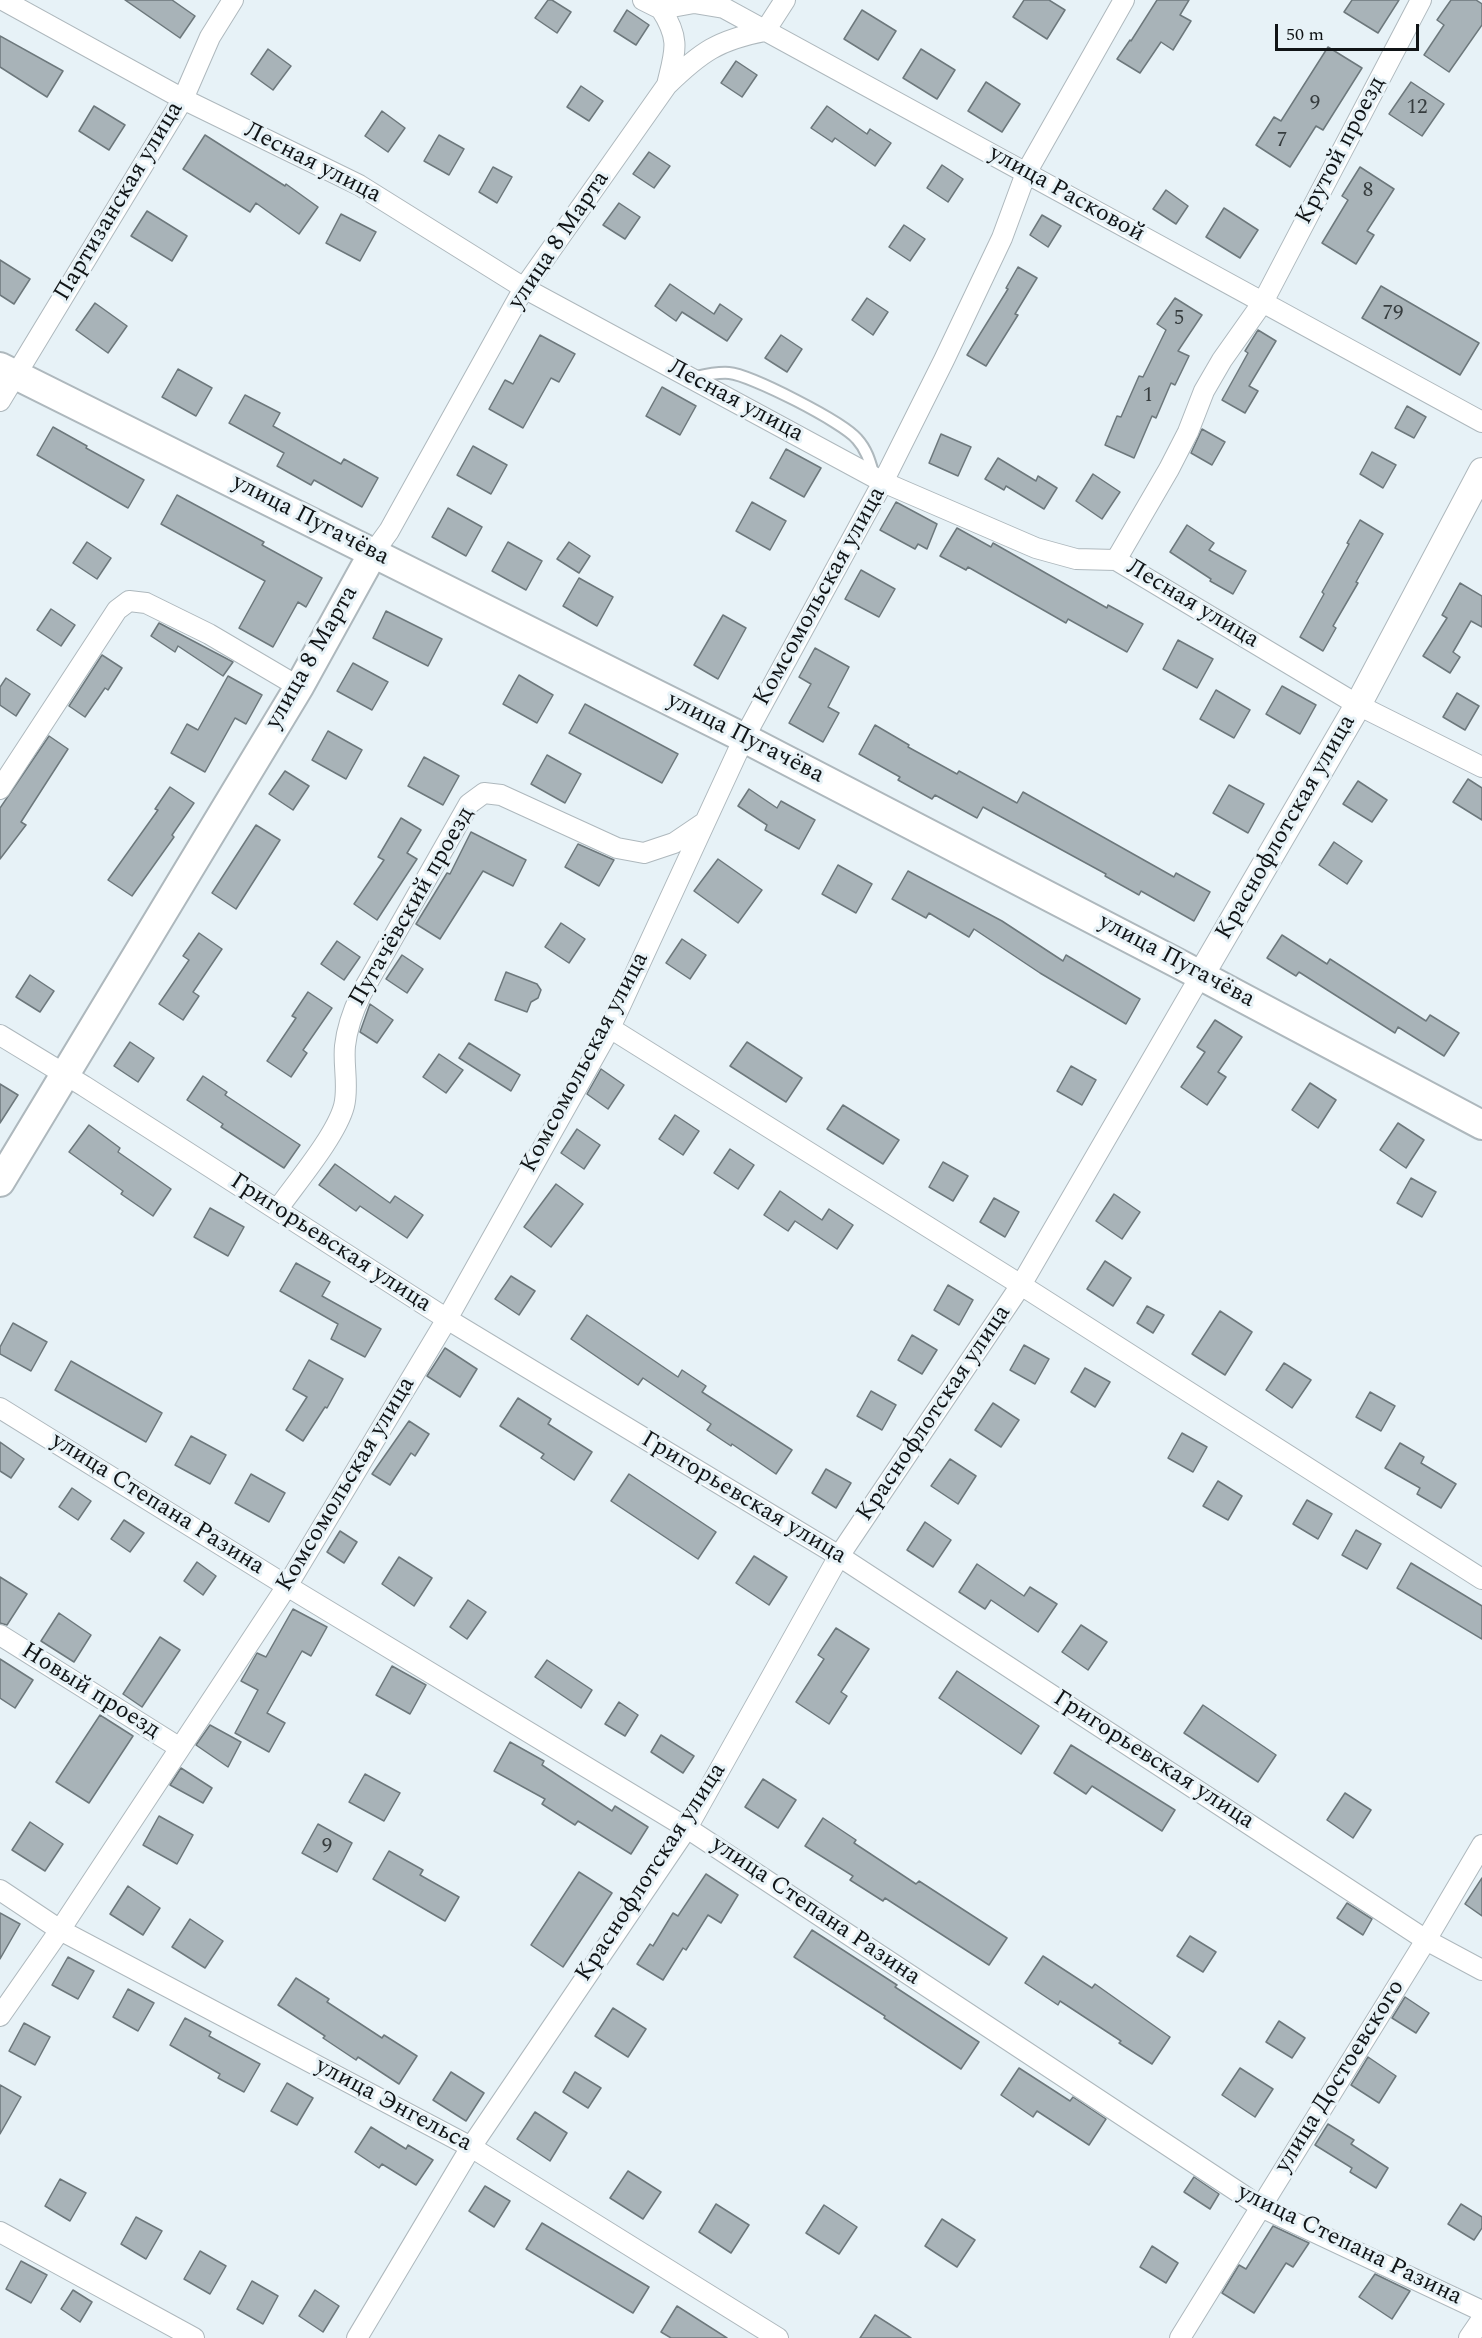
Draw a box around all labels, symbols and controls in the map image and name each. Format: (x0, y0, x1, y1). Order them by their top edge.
scale bar (1278, 12, 1422, 50)
text: 50 m (1286, 21, 1324, 48)
street label: Крутой проезд (1291, 72, 1393, 230)
house number: 9 (1310, 92, 1320, 118)
house number: 12 (1407, 96, 1427, 122)
street label: Партизанская улица (49, 97, 191, 307)
street label: Лесная улица (239, 117, 385, 211)
house number: 7 (1277, 129, 1287, 155)
street label: улица Расковой (983, 140, 1149, 250)
street label: улица 8 Марта (503, 166, 617, 316)
house number: 8 (1363, 179, 1373, 205)
house number: 79 (1383, 302, 1403, 328)
house number: 5 (1174, 307, 1184, 333)
street label: Лесная улица (662, 354, 808, 450)
house number: 1 (1143, 384, 1153, 410)
street label: улица Пугачёва (227, 469, 393, 573)
street label: Комсомольская улица (749, 483, 893, 711)
street label: Лесная улица (1120, 554, 1264, 656)
street label: улица 8 Марта (260, 581, 366, 735)
street label: улица Пугачёва (662, 687, 828, 791)
street label: Краснофлотская улица (1211, 710, 1363, 946)
street label: Пугачёвский проезд (344, 802, 482, 1012)
street label: улица Пугачёва (1093, 909, 1259, 1015)
street label: Комсомольская улица (516, 948, 656, 1178)
street label: Григорьевская улица (224, 1168, 436, 1320)
street label: Краснофлотская улица (852, 1300, 1018, 1528)
street label: Комсомольская улица (271, 1372, 423, 1598)
street label: Григорьевская улица (635, 1426, 851, 1572)
street label: улица Степана Разина (45, 1427, 269, 1583)
street label: Новый проезд (15, 1638, 165, 1746)
street label: Григорьевская улица (1047, 1685, 1259, 1837)
street label: Краснофлотская улица (570, 1758, 734, 1988)
street label: улица Степана Разина (705, 1831, 925, 1993)
house number: 9 (322, 1835, 332, 1861)
street label: улица Достоевского (1270, 1975, 1412, 2179)
street label: улица Энгельса (310, 2053, 476, 2159)
street label: улица Степана Разина (1232, 2179, 1466, 2313)

